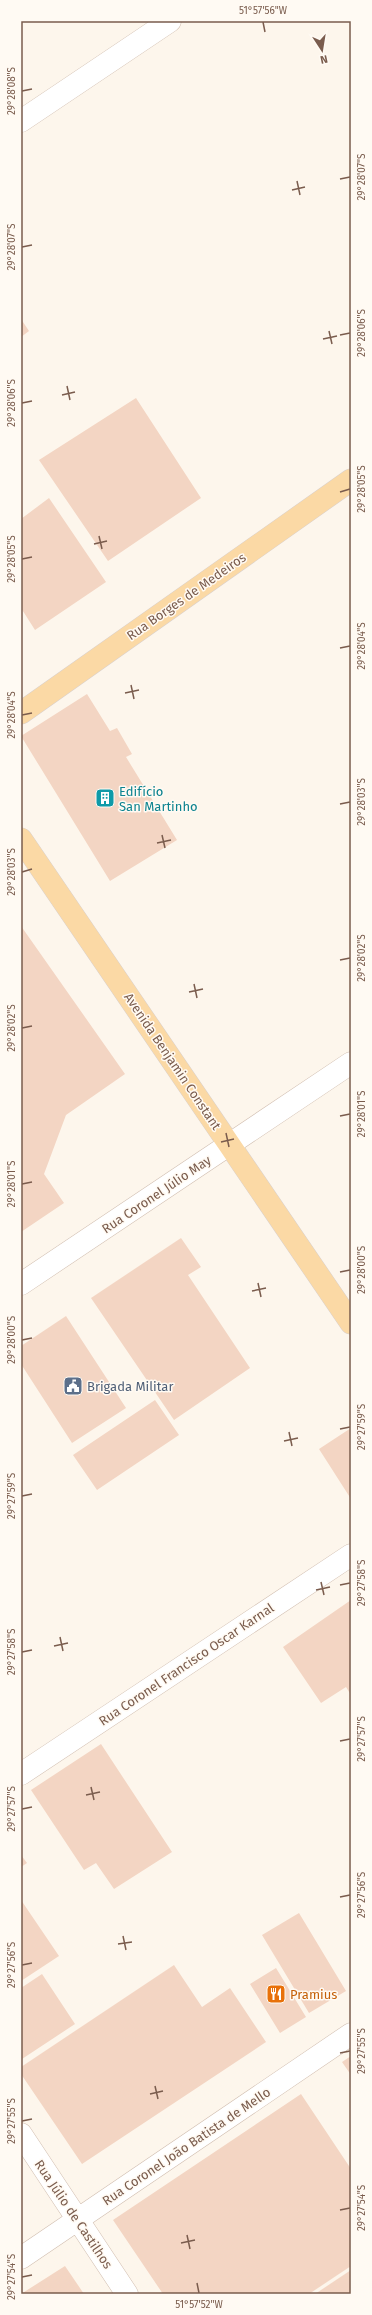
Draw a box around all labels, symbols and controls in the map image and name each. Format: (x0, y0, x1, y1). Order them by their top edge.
text: 51°57'56"W (239, 5, 288, 17)
north arrow (302, 30, 342, 70)
text: N (319, 52, 329, 66)
text: 29°28'08"S (6, 66, 18, 115)
text: 29°28'07"S (356, 153, 368, 201)
text: 29°28'07"S (6, 223, 18, 271)
text: 29°28'06"S (356, 309, 368, 357)
text: 29°28'06"S (6, 379, 18, 427)
text: 29°28'05"S (356, 465, 368, 513)
text: 29°28'05"S (6, 535, 18, 583)
street label: Rua Borges de Medeiros (124, 550, 249, 643)
text: 29°28'04"S (356, 622, 368, 670)
text: 29°28'04"S (6, 691, 18, 739)
text: 29°28'03"S (356, 778, 368, 826)
place label: Edifício San Martinho (119, 784, 198, 814)
building icon: Edifício San Martinho (94, 787, 116, 809)
text: 29°28'03"S (6, 848, 18, 896)
text: 29°28'02"S (356, 934, 368, 982)
street label: Avenida Benjamin Constant (121, 990, 224, 1133)
text: 29°28'02"S (6, 1004, 18, 1052)
text: 29°28'01"S (356, 1090, 368, 1137)
street label: Rua Coronel Júlio May (99, 1152, 214, 1236)
text: 29°28'01"S (6, 1160, 18, 1207)
text: 29°28'00"S (356, 1245, 368, 1294)
text: 29°28'00"S (6, 1315, 18, 1364)
public building icon: Brigada Militar (62, 1375, 84, 1397)
place label: Brigada Militar (87, 1379, 173, 1394)
text: 29°27'59"S (356, 1403, 368, 1450)
text: 29°27'59"S (6, 1472, 18, 1519)
text: 29°27'58"S (356, 1559, 368, 1606)
street label: Rua Coronel Francisco Oscar Karnal (96, 1600, 277, 1729)
text: 29°27'58"S (6, 1628, 18, 1675)
text: 29°27'57"S (356, 1716, 368, 1762)
text: 29°27'57"S (6, 1786, 18, 1832)
text: 29°27'56"S (356, 1871, 368, 1918)
text: 29°27'56"S (6, 1941, 18, 1988)
restaurant icon: Pramius (265, 1983, 287, 2005)
place label: Pramius (290, 1987, 337, 2002)
text: 29°27'55"S (356, 2027, 368, 2074)
street label: Rua Coronel João Batista de Mello (99, 2084, 273, 2208)
text: 29°27'55"S (6, 2097, 18, 2144)
street label: Rua Júlio de Castilhos (32, 2157, 116, 2271)
text: 29°27'54"S (356, 2184, 368, 2231)
text: 29°27'54"S (6, 2253, 18, 2300)
text: 51°57'52"W (175, 2299, 224, 2311)

